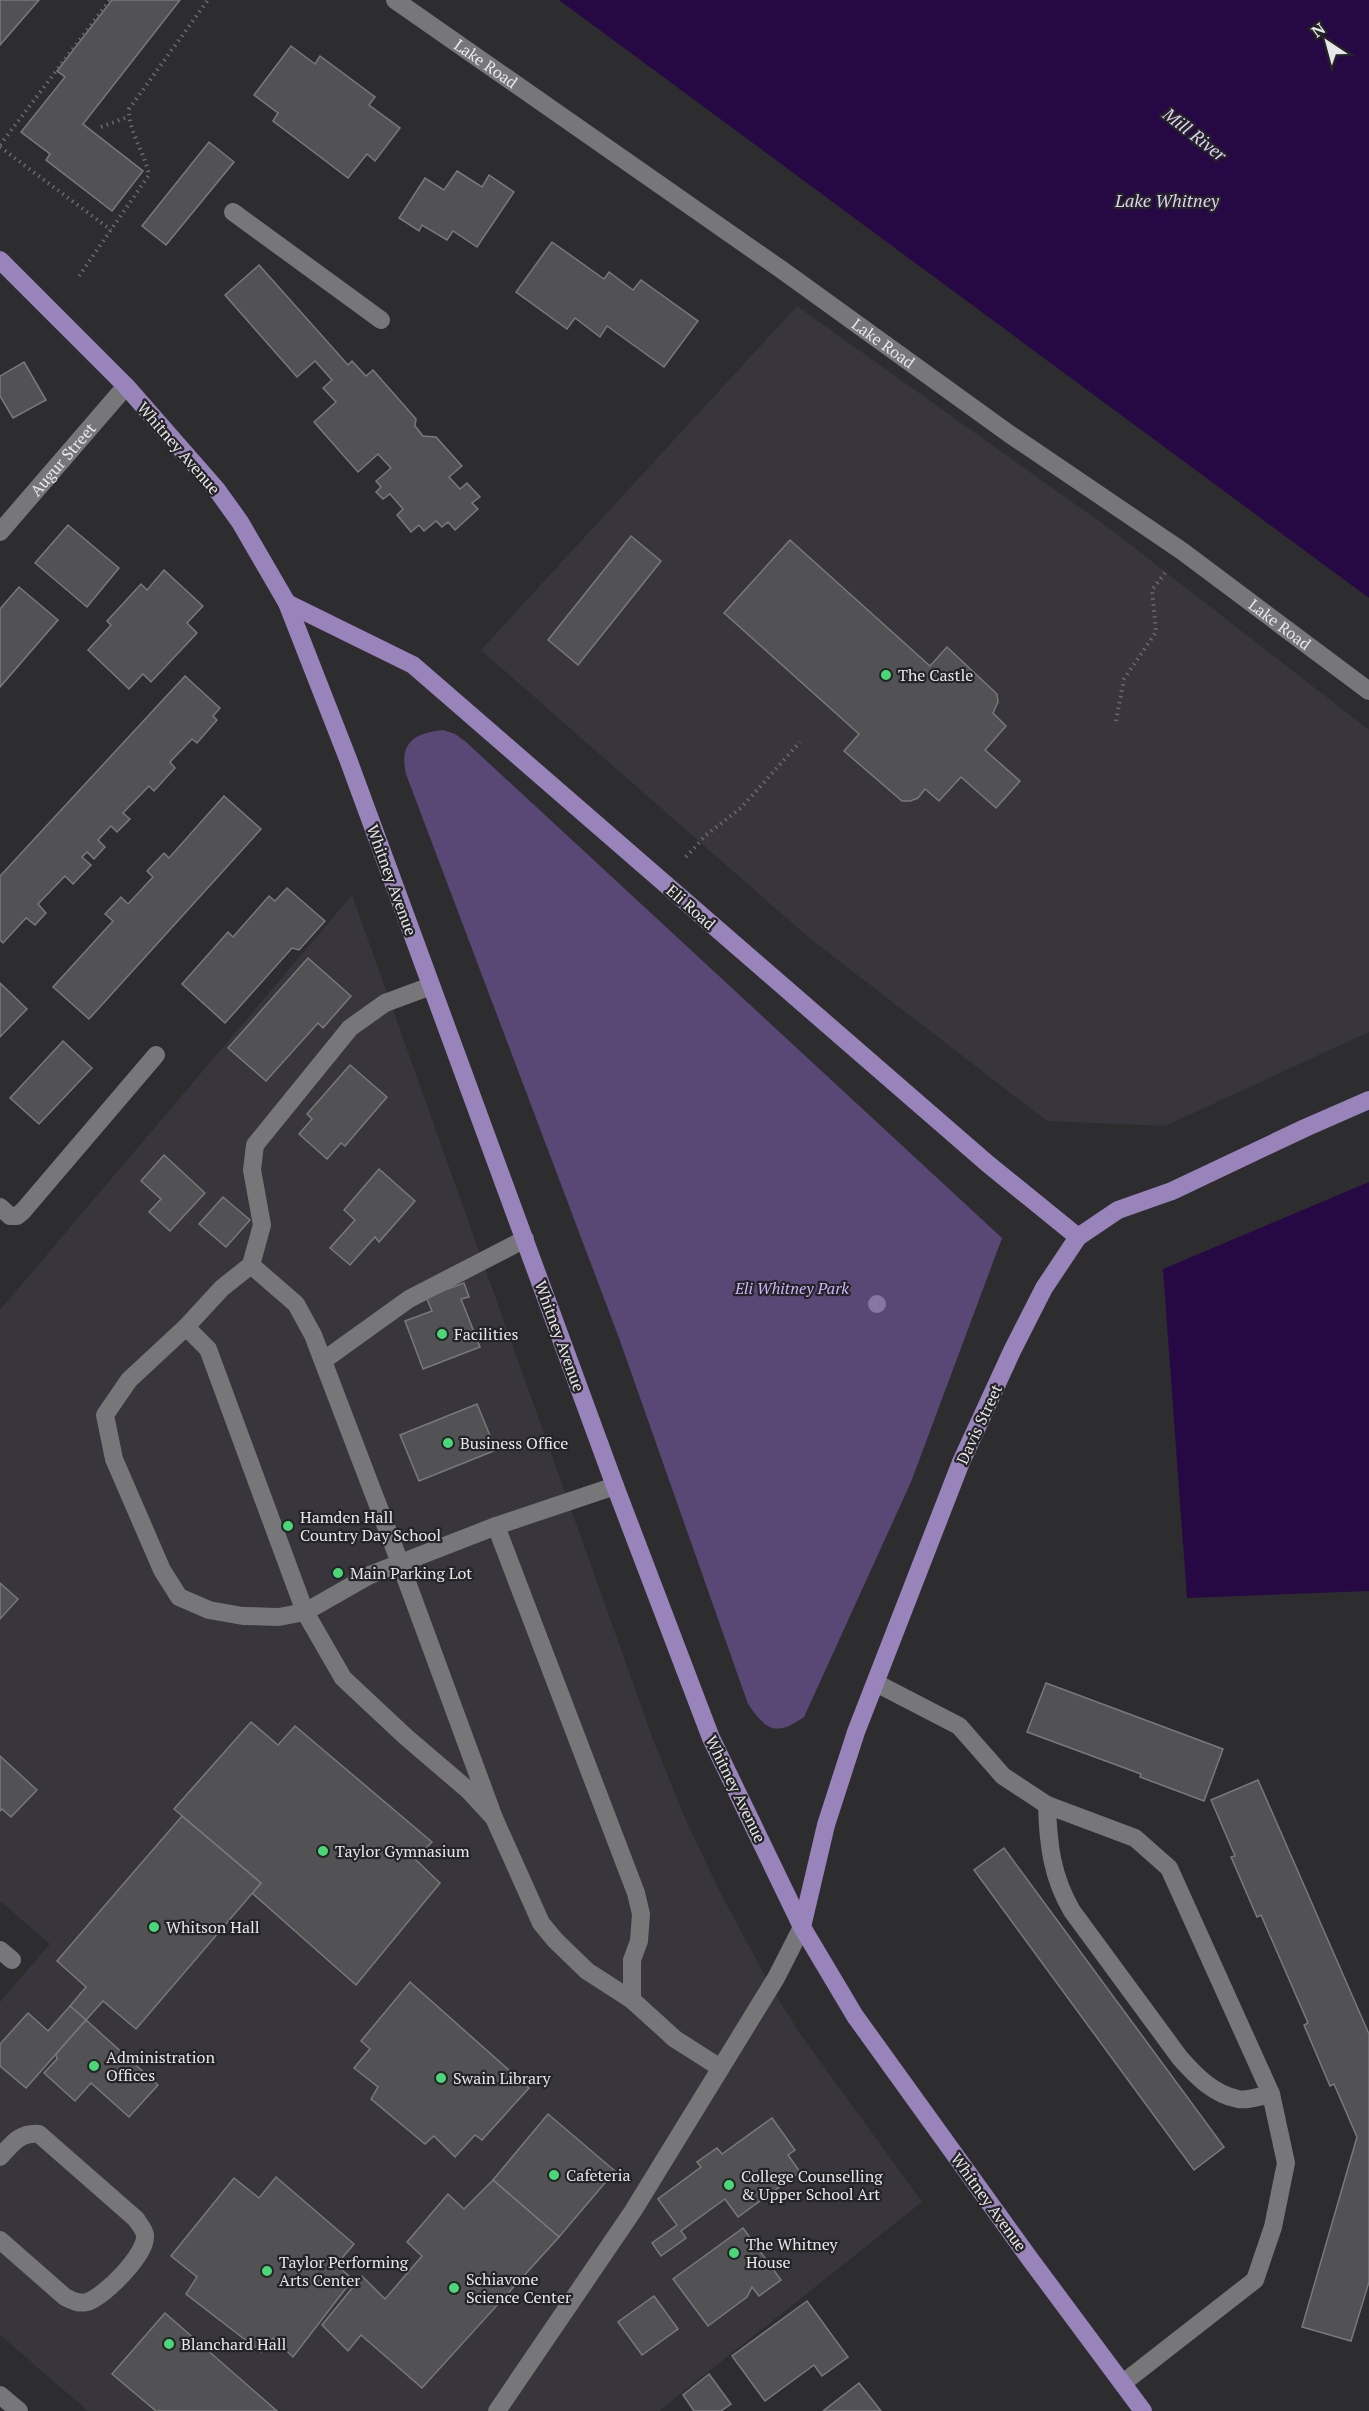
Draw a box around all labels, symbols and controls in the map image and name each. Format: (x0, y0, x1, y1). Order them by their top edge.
north arrow (1297, 12, 1357, 72)
text: N (1307, 17, 1330, 42)
street label: Lake Road (450, 34, 522, 93)
water label: Mill River (1158, 101, 1232, 167)
water label: Lake Whitney (1114, 188, 1220, 212)
street label: Lake Road (848, 313, 919, 373)
street label: Whitney Avenue (133, 397, 225, 499)
street label: Augur Street (25, 418, 101, 501)
street label: Lake Road (1244, 594, 1316, 655)
place label: The Castle (898, 664, 973, 686)
marker: The Castle (879, 668, 893, 682)
street label: Whitney Avenue (362, 822, 422, 938)
street label: Eli Road (662, 879, 720, 935)
park label: Eli Whitney Park (734, 1277, 849, 1299)
street label: Whitney Avenue (530, 1278, 590, 1394)
place label: Facilities (454, 1323, 518, 1345)
marker: Facilities (435, 1327, 449, 1341)
street label: Davis Street (951, 1380, 1007, 1468)
place label: Business Office (460, 1432, 568, 1454)
marker: Business Office (441, 1436, 455, 1450)
place label: Hamden Hall Country Day School (300, 1506, 441, 1546)
marker: Hamden Hall Country Day School (281, 1519, 295, 1533)
place label: Main Parking Lot (350, 1562, 472, 1584)
marker: Main Parking Lot (331, 1566, 345, 1580)
street label: Whitney Avenue (701, 1732, 771, 1846)
place label: Taylor Gymnasium (335, 1840, 470, 1862)
marker: Taylor Gymnasium (316, 1844, 330, 1858)
place label: Whitson Hall (166, 1916, 260, 1938)
marker: Whitson Hall (147, 1920, 161, 1934)
place label: Administration Offices (106, 2046, 215, 2086)
marker: Administration Offices (87, 2059, 101, 2073)
place label: Swain Library (453, 2067, 551, 2089)
marker: Swain Library (434, 2071, 448, 2085)
street label: Whitney Avenue (946, 2148, 1032, 2256)
place label: Cafeteria (566, 2164, 631, 2186)
place label: College Counselling & Upper School Art (741, 2165, 883, 2205)
marker: Cafeteria (547, 2168, 561, 2182)
marker: College Counselling & Upper School Art (722, 2178, 736, 2192)
place label: The Whitney House (746, 2233, 839, 2273)
marker: The Whitney House (727, 2246, 741, 2260)
place label: Taylor Performing Arts Center (279, 2251, 409, 2291)
marker: Taylor Performing Arts Center (260, 2264, 274, 2278)
place label: Schiavone Science Center (466, 2268, 572, 2308)
marker: Schiavone Science Center (447, 2281, 461, 2295)
place label: Blanchard Hall (181, 2333, 287, 2355)
marker: Blanchard Hall (162, 2337, 176, 2351)

